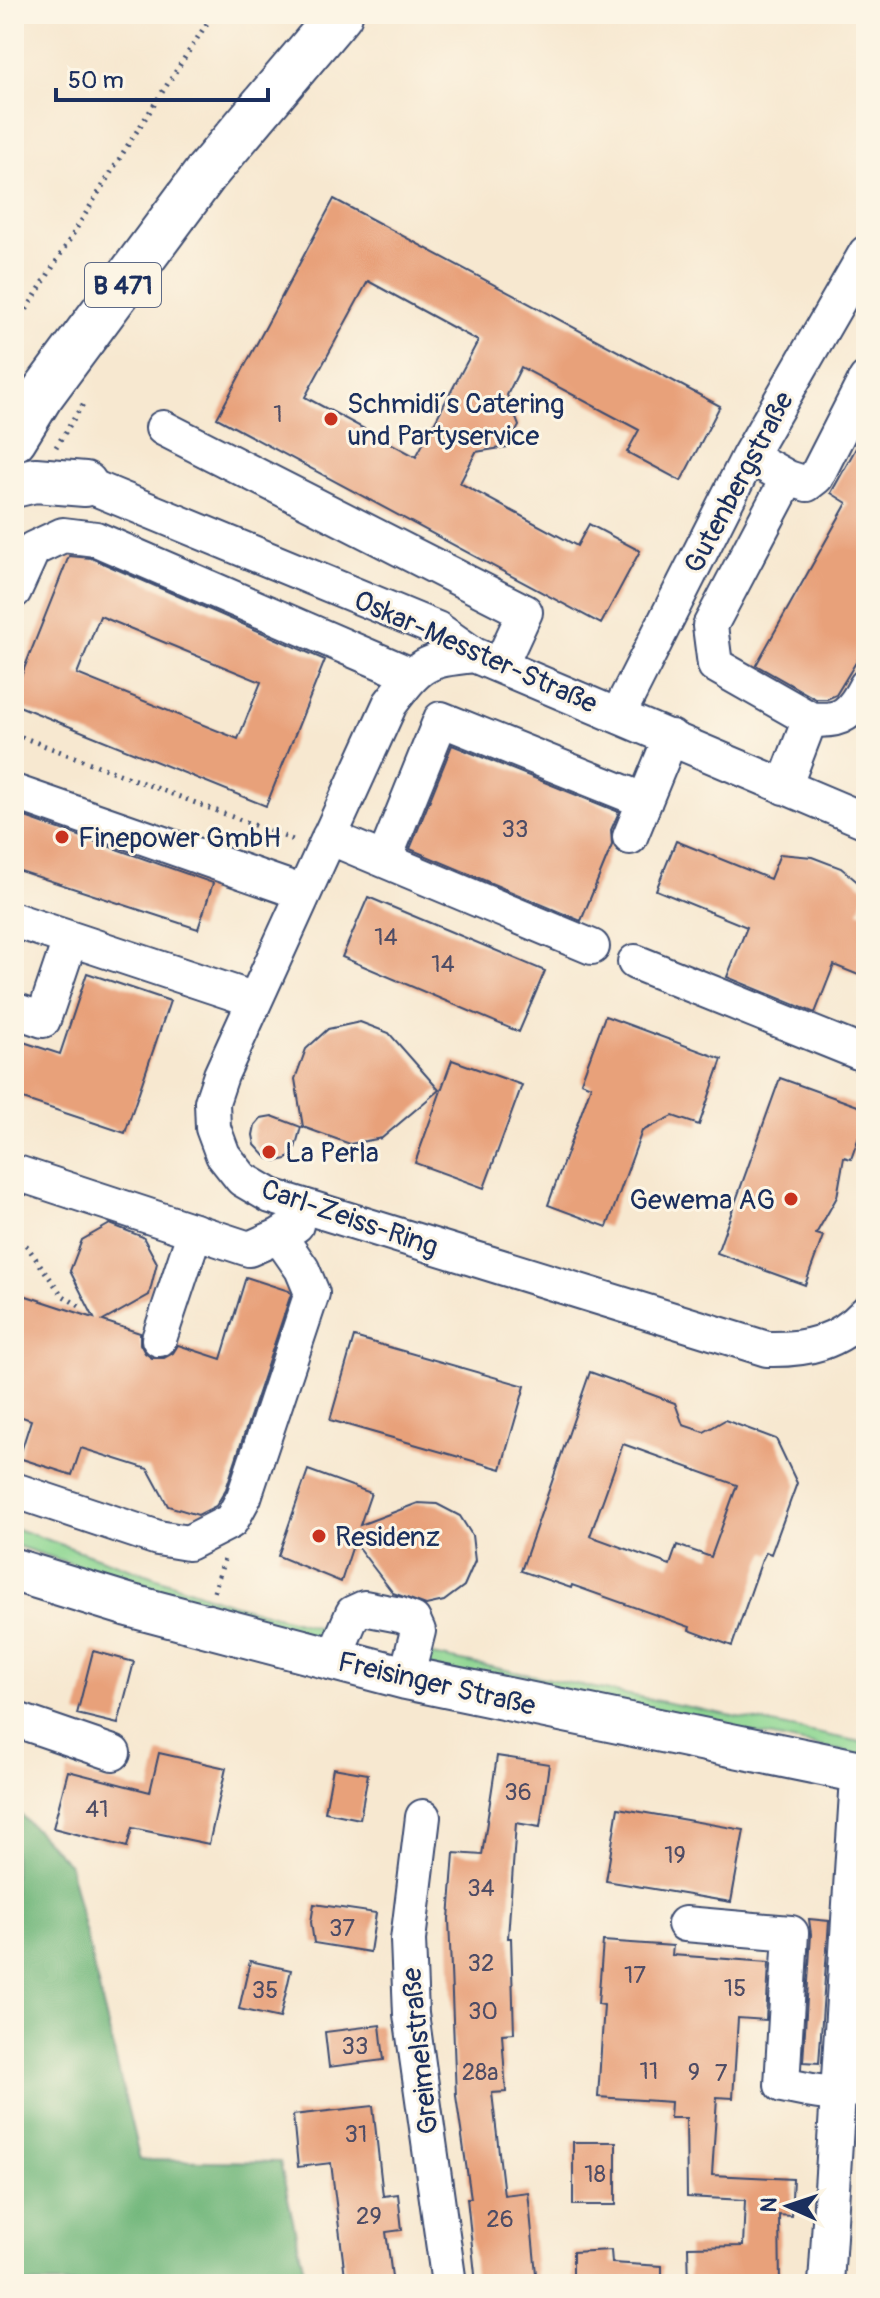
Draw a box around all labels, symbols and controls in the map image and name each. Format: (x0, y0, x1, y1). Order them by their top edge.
scale bar (56, 52, 268, 102)
text: 50 m (68, 66, 124, 95)
road number: B 471 (85, 263, 161, 307)
street label: Gutenbergstraße (677, 386, 802, 579)
place label: Schmidi´s Catering und Partyservice (347, 387, 564, 454)
house number: 1 (273, 400, 283, 429)
marker: Schmidi´s Catering und Partyservice (322, 410, 340, 428)
street label: Oskar-Messter-Straße (348, 583, 603, 722)
house number: 33 (502, 815, 528, 844)
place label: Finepower GmbH (78, 821, 281, 856)
marker: Finepower GmbH (53, 828, 71, 846)
house number: 14 (374, 923, 398, 952)
house number: 14 (431, 950, 455, 979)
place label: La Perla (285, 1136, 379, 1171)
marker: La Perla (260, 1143, 278, 1161)
street label: Carl-Zeiss-Ring (257, 1172, 442, 1265)
place label: Gewema AG (630, 1183, 775, 1218)
marker: Gewema AG (782, 1190, 800, 1208)
place label: Residenz (335, 1520, 440, 1555)
marker: Residenz (310, 1527, 328, 1545)
street label: Freisinger Straße (334, 1645, 539, 1724)
house number: 36 (504, 1778, 532, 1807)
house number: 41 (85, 1795, 109, 1824)
house number: 19 (664, 1841, 686, 1870)
house number: 34 (467, 1874, 495, 1903)
house number: 37 (329, 1914, 355, 1943)
house number: 32 (468, 1949, 494, 1978)
house number: 17 (624, 1961, 646, 1990)
street label: Greimelstraße (394, 1966, 447, 2136)
house number: 15 (724, 1974, 746, 2003)
house number: 35 (252, 1976, 278, 2005)
house number: 30 (468, 1997, 498, 2026)
house number: 33 (342, 2032, 368, 2061)
house number: 11 (640, 2057, 658, 2086)
house number: 28a (462, 2058, 498, 2087)
house number: 9 (688, 2058, 700, 2087)
house number: 7 (715, 2059, 728, 2088)
house number: 31 (345, 2120, 367, 2149)
house number: 18 (584, 2160, 606, 2189)
north arrow (748, 2166, 828, 2246)
text: N (755, 2197, 783, 2213)
house number: 29 (356, 2202, 382, 2231)
house number: 26 (486, 2205, 514, 2234)

